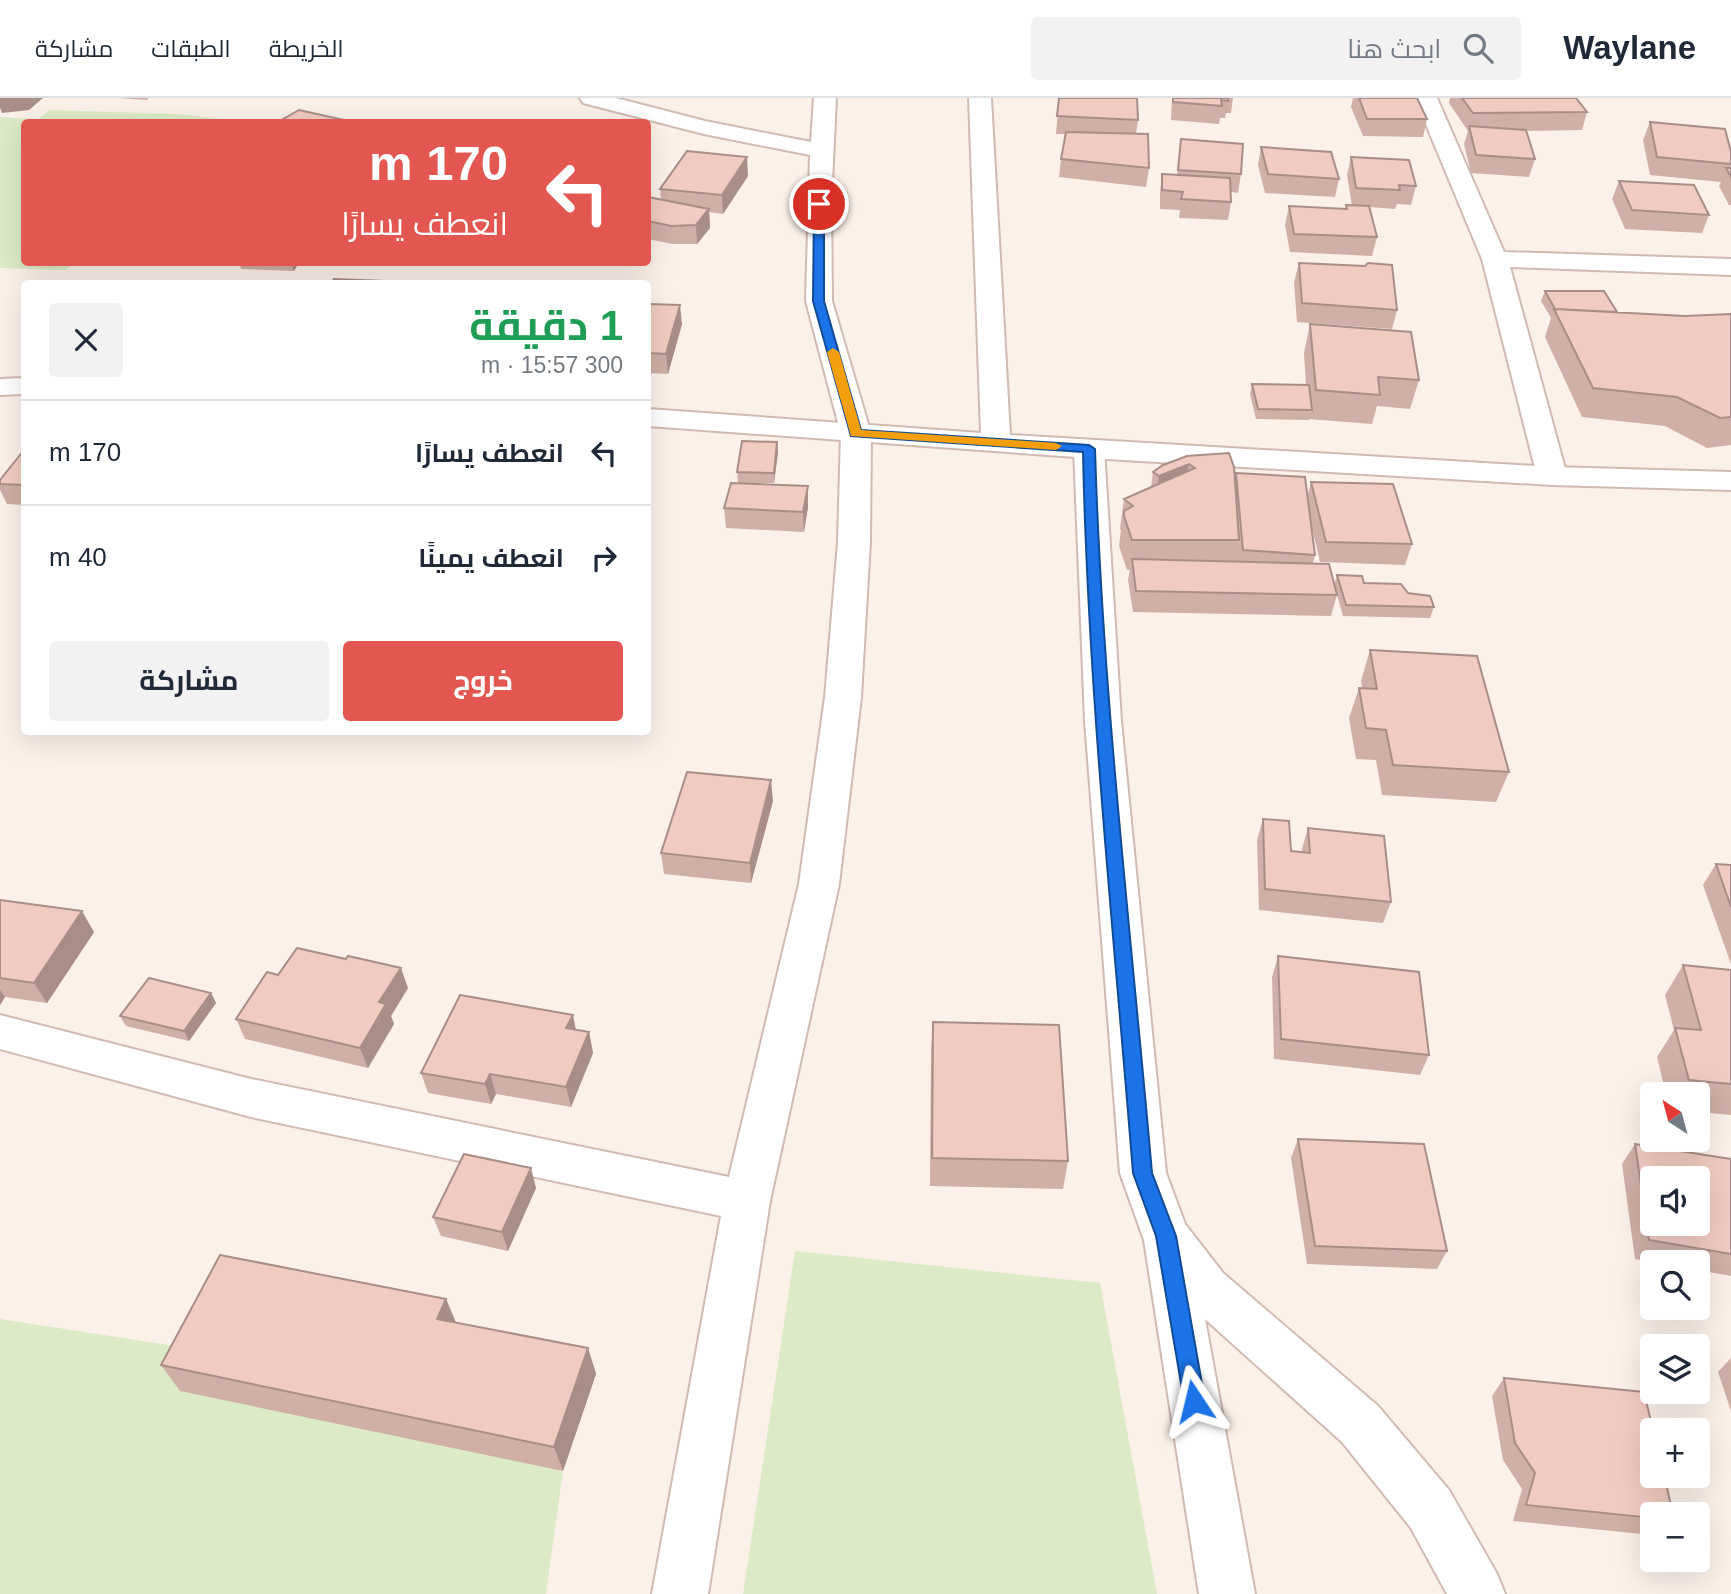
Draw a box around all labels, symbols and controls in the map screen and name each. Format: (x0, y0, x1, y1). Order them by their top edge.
search box (1031, 17, 1521, 80)
icon: search (1459, 29, 1497, 67)
text: Waylane (1563, 29, 1696, 66)
text: ابحث هنا (1347, 34, 1441, 64)
text: مشاركة (35, 35, 113, 62)
text: الطبقات (151, 35, 231, 62)
text: الخريطة (269, 35, 344, 62)
text: 170 m (369, 136, 508, 190)
icon: left (532, 147, 623, 238)
pin (789, 174, 849, 234)
icon: arrive (800, 185, 838, 223)
text: انعطف يسارًا (341, 206, 508, 242)
text: 1 دقيقة (469, 302, 623, 349)
button: close (49, 303, 123, 377)
text: 300 m · 15:57 (481, 352, 623, 378)
icon: left (585, 434, 623, 472)
text: 170 m (49, 437, 121, 467)
text: انعطف يسارًا (415, 438, 564, 468)
icon: right (585, 539, 623, 577)
text: 40 m (49, 542, 107, 572)
text: انعطف يمينًا (418, 543, 564, 573)
button: مشاركة (49, 641, 329, 721)
button: خروج (343, 641, 623, 721)
north arrow (1640, 1082, 1710, 1152)
map controls (1640, 1082, 1710, 1572)
button: sound (1640, 1166, 1710, 1236)
button: search (1640, 1250, 1710, 1320)
button: layers (1640, 1334, 1710, 1404)
position arrow (1157, 1364, 1231, 1438)
button: + (1640, 1418, 1710, 1488)
button: − (1640, 1502, 1710, 1572)

